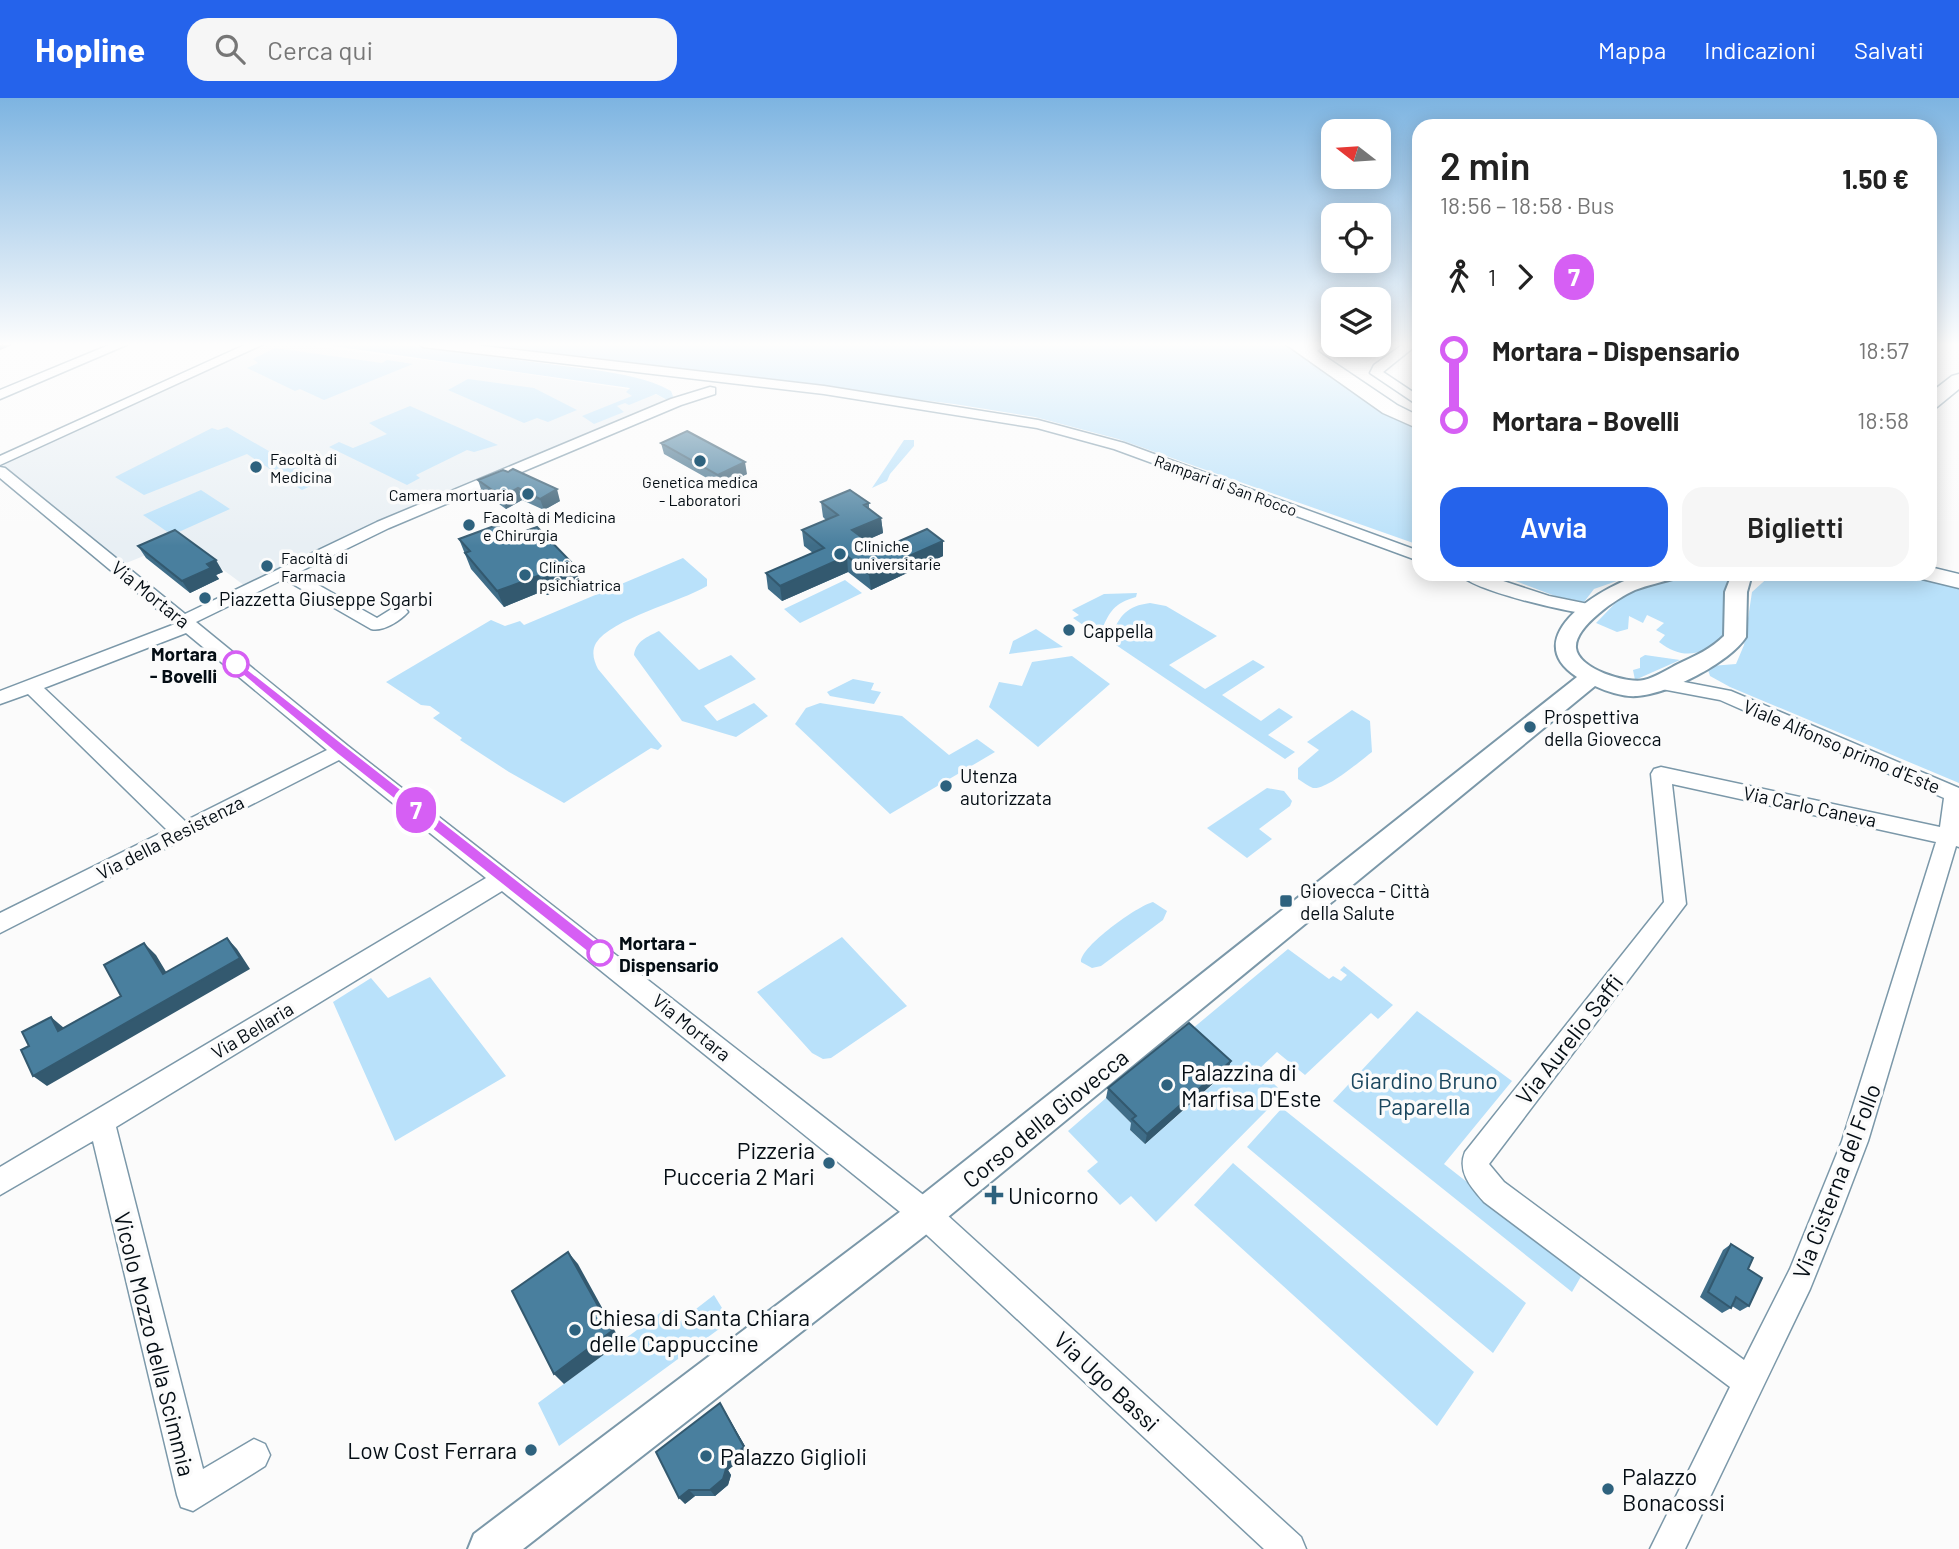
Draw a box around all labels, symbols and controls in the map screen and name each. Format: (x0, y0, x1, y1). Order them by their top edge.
search box (187, 18, 677, 81)
text: Hopline (35, 29, 145, 69)
icon: search (211, 30, 249, 68)
text: Cerca qui (267, 34, 373, 65)
text: Mappa (1598, 35, 1666, 64)
text: Indicazioni (1704, 35, 1816, 64)
text: Salvati (1854, 35, 1924, 64)
north arrow (1321, 119, 1391, 189)
map controls (1321, 119, 1391, 357)
text: 2 min (1440, 142, 1530, 188)
text: 1.50 € (1842, 163, 1909, 194)
text: 18:56 – 18:58 · Bus (1440, 191, 1614, 219)
button: locate (1321, 203, 1391, 273)
icon: walk (1440, 258, 1478, 296)
icon: forward (1506, 258, 1544, 296)
text: 7 (1568, 262, 1580, 291)
text: 1 (1488, 263, 1496, 291)
button: layers (1321, 287, 1391, 357)
text: Mortara - Dispensario (1492, 335, 1740, 366)
text: 18:57 (1858, 336, 1909, 364)
text: Mortara - Bovelli (1492, 405, 1679, 436)
text: 18:58 (1857, 406, 1909, 434)
place label: Facoltà di Medicina (270, 449, 337, 486)
street label: Rampari di San Rocco (1152, 450, 1300, 520)
marker: Genetica medica - Laboratori (692, 453, 708, 469)
marker: Facoltà di Medicina (248, 459, 264, 475)
place label: Genetica medica - Laboratori (642, 472, 758, 509)
place label: Camera mortuaria (389, 485, 514, 504)
marker: Camera mortuaria (520, 486, 536, 502)
button: Avvia (1440, 487, 1668, 567)
button: Biglietti (1682, 487, 1909, 567)
place label: Facoltà di Medicina e Chirurgia (483, 507, 616, 544)
marker: Facoltà di Medicina e Chirurgia (461, 517, 477, 533)
place label: Cliniche universitarie (854, 536, 941, 573)
marker: Cliniche universitarie (832, 546, 848, 562)
place label: Facoltà di Farmacia (281, 548, 348, 585)
street label: Via Mortara (107, 556, 195, 632)
place label: Clinica psichiatrica (539, 557, 621, 594)
marker: Facoltà di Farmacia (259, 558, 275, 574)
marker: Clinica psichiatrica (517, 567, 533, 583)
place label: Piazzetta Giuseppe Sgarbi (219, 587, 433, 610)
marker: Piazzetta Giuseppe Sgarbi (197, 590, 213, 606)
place label: Cappella (1083, 619, 1154, 642)
marker: Cappella (1061, 622, 1077, 638)
place label: Mortara - Bovelli (150, 642, 217, 687)
marker: Mortara - Bovelli (223, 651, 249, 677)
street label: Viale Alfonso primo d'Este (1740, 694, 1944, 798)
place label: Prospettiva della Giovecca (1544, 705, 1661, 750)
marker: Prospettiva della Giovecca (1522, 719, 1538, 735)
place label: Utenza autorizzata (960, 764, 1052, 809)
marker: Utenza autorizzata (938, 778, 954, 794)
street label: Via Carlo Caneva (1741, 781, 1879, 831)
line badge: 7 (393, 787, 439, 833)
street label: Via della Resistenza (93, 790, 247, 884)
text: 7 (410, 795, 422, 824)
place label: Giovecca - Città della Salute (1300, 879, 1430, 924)
marker: Giovecca - Città della Salute (1278, 893, 1294, 909)
place label: Mortara - Dispensario (619, 931, 719, 976)
marker: Mortara - Dispensario (587, 940, 613, 966)
street label: Via Aurelio Saffi (1509, 968, 1629, 1110)
street label: Via Mortara (648, 989, 736, 1065)
street label: Via Bellaria (207, 997, 297, 1063)
street label: Corso della Giovecca (956, 1043, 1134, 1193)
place label: Palazzina di Marfisa D'Este (1181, 1058, 1322, 1112)
park label: Giardino Bruno Paparella (1350, 1066, 1498, 1120)
marker: Palazzina di Marfisa D'Este (1159, 1077, 1175, 1093)
street label: Via Cisterna del Follo (1786, 1080, 1886, 1282)
place label: Pizzeria Pucceria 2 Mari (663, 1136, 815, 1190)
marker: Pizzeria Pucceria 2 Mari (821, 1155, 837, 1171)
place label: Unicorno (1008, 1181, 1099, 1209)
marker: Unicorno (986, 1187, 1002, 1203)
street label: Vicolo Mozzo della Scimmia (109, 1209, 201, 1479)
place label: Chiesa di Santa Chiara delle Cappuccine (589, 1303, 810, 1357)
marker: Chiesa di Santa Chiara delle Cappuccine (567, 1322, 583, 1338)
street label: Via Ugo Bassi (1049, 1325, 1165, 1437)
place label: Low Cost Ferrara (347, 1436, 517, 1464)
marker: Low Cost Ferrara (523, 1442, 539, 1458)
place label: Palazzo Giglioli (720, 1442, 867, 1470)
marker: Palazzo Giglioli (698, 1448, 714, 1464)
place label: Palazzo Bonacossi (1622, 1462, 1725, 1516)
marker: Palazzo Bonacossi (1600, 1481, 1616, 1497)

